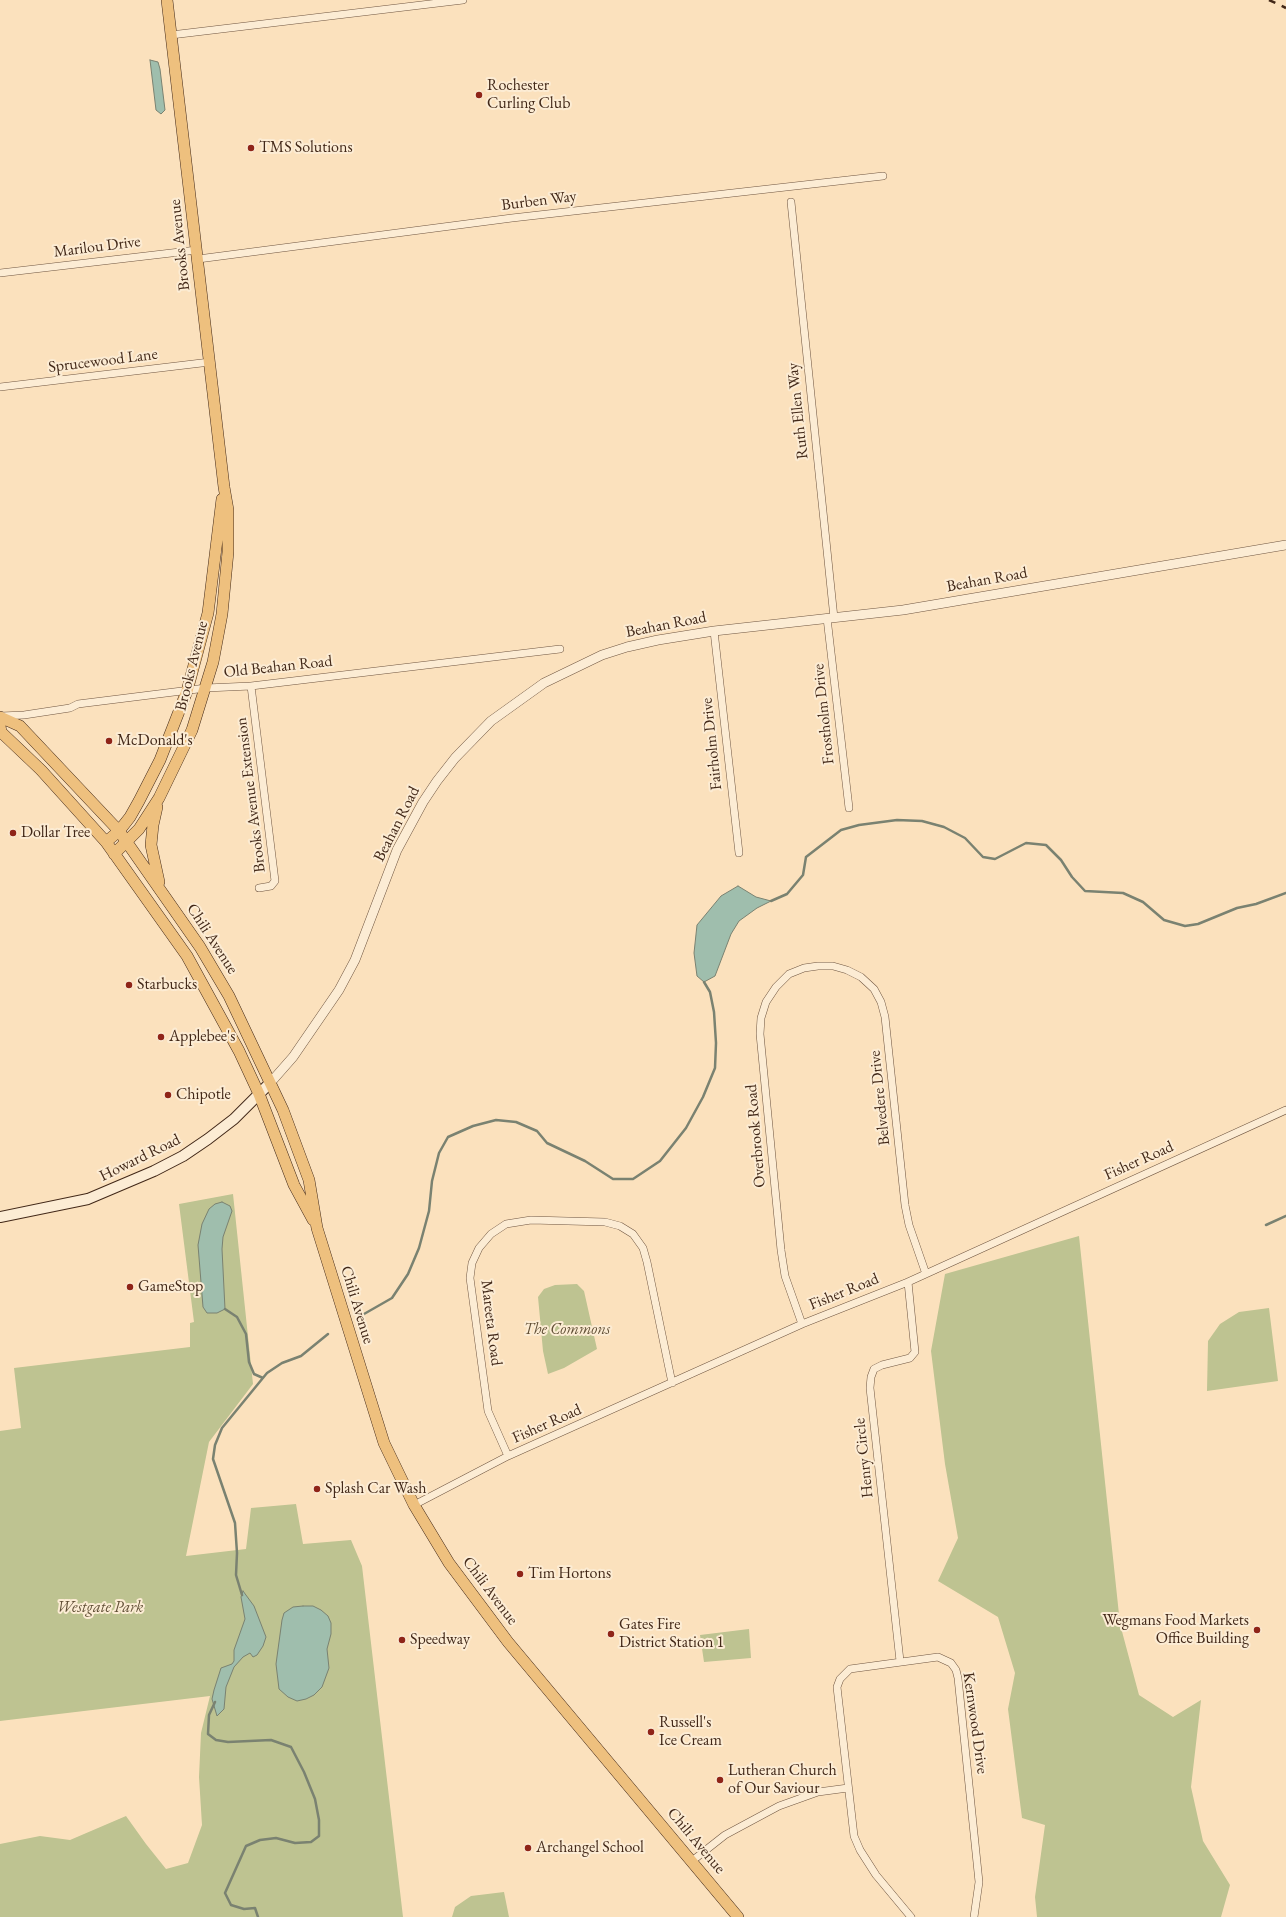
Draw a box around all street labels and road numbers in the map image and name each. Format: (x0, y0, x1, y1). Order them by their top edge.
street label: Burben Way (500, 187, 578, 215)
street label: Brooks Avenue (166, 198, 194, 292)
street label: Marilou Drive (52, 232, 142, 262)
street label: Sprucewood Lane (47, 345, 159, 377)
street label: Ruth Ellen Way (783, 362, 813, 460)
street label: Beahan Road (945, 563, 1029, 597)
street label: Beahan Road (624, 608, 708, 642)
street label: Brooks Avenue (172, 619, 212, 713)
street label: Old Beahan Road (223, 652, 333, 682)
street label: Frostholm Drive (809, 663, 839, 765)
street label: Fairholm Drive (698, 697, 726, 791)
street label: Brooks Avenue Extension (232, 716, 270, 874)
street label: Beahan Road (370, 783, 424, 865)
street label: Chili Avenue (182, 900, 242, 978)
street label: Belvedere Drive (865, 1050, 895, 1146)
street label: Overbrook Road (742, 1083, 770, 1189)
street label: Howard Road (96, 1130, 184, 1186)
street label: Fisher Road (1101, 1137, 1177, 1185)
street label: Chili Avenue (336, 1264, 378, 1346)
street label: Fisher Road (806, 1269, 882, 1315)
street label: Mareeta Road (476, 1279, 506, 1367)
street label: Fisher Road (509, 1400, 585, 1448)
street label: Henry Circle (850, 1417, 878, 1499)
street label: Chili Avenue (458, 1553, 522, 1629)
street label: Kernwood Drive (958, 1671, 992, 1775)
street label: Chili Avenue (663, 1804, 729, 1878)

